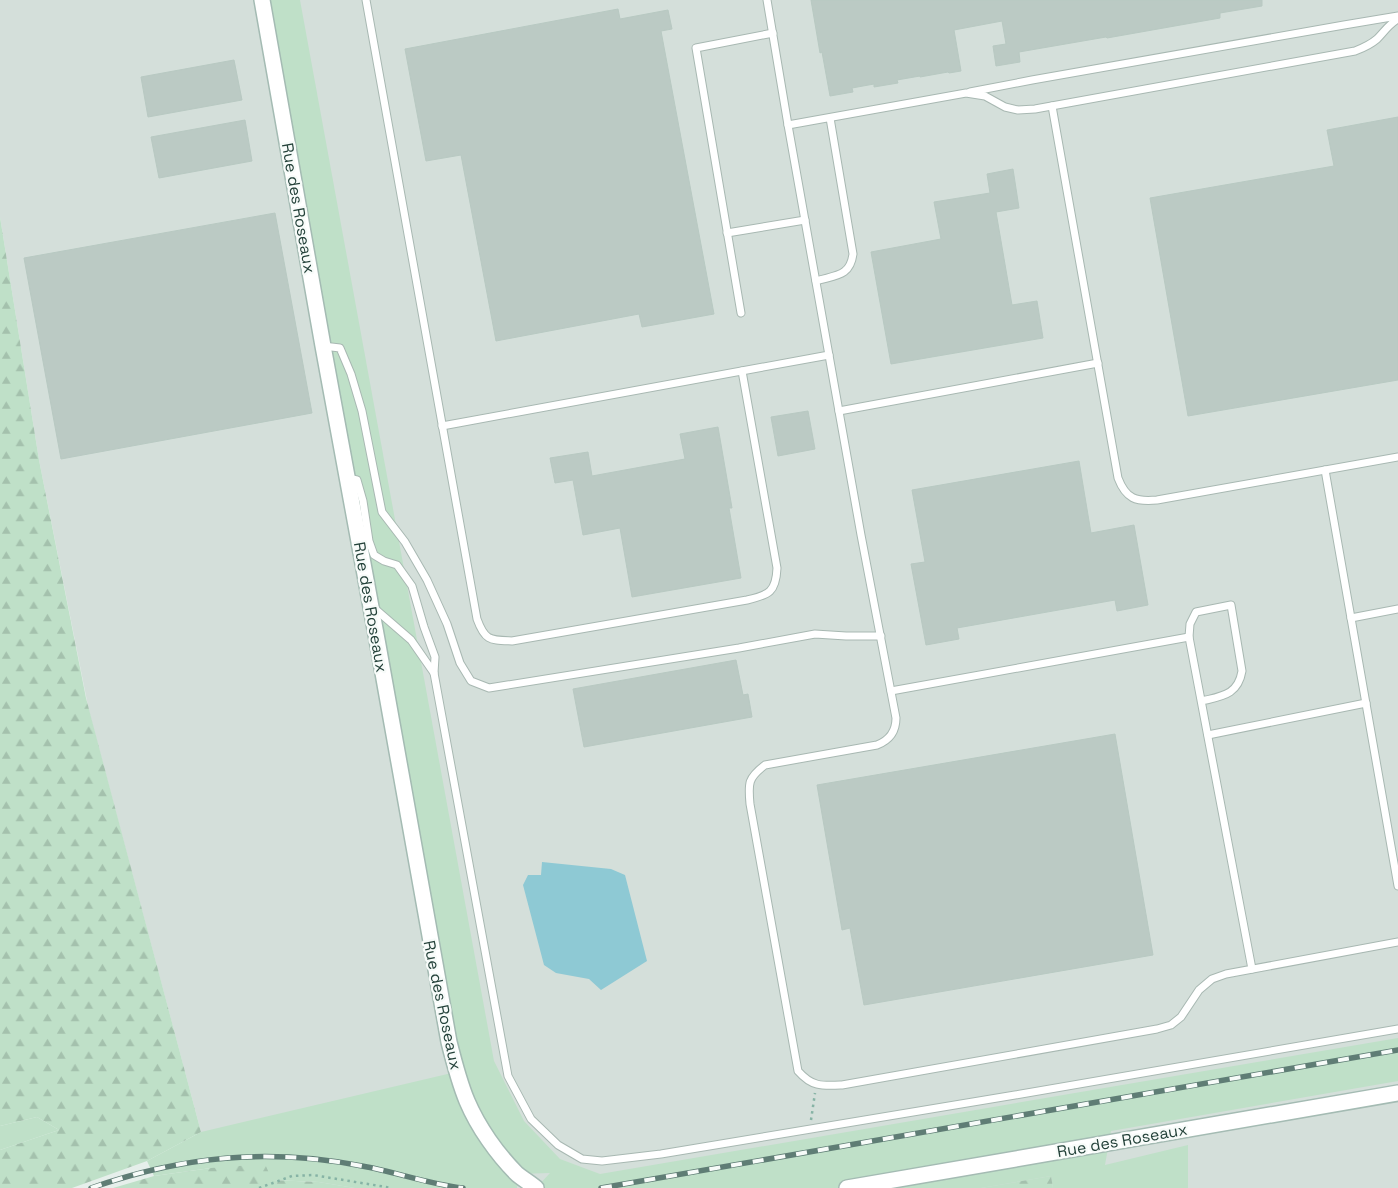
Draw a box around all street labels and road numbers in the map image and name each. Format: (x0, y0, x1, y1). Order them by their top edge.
street label: Rue des Roseaux (277, 141, 320, 275)
street label: Rue des Roseaux (349, 540, 392, 674)
street label: Rue des Roseaux (419, 938, 467, 1072)
street label: Rue des Roseaux (1055, 1119, 1189, 1162)

